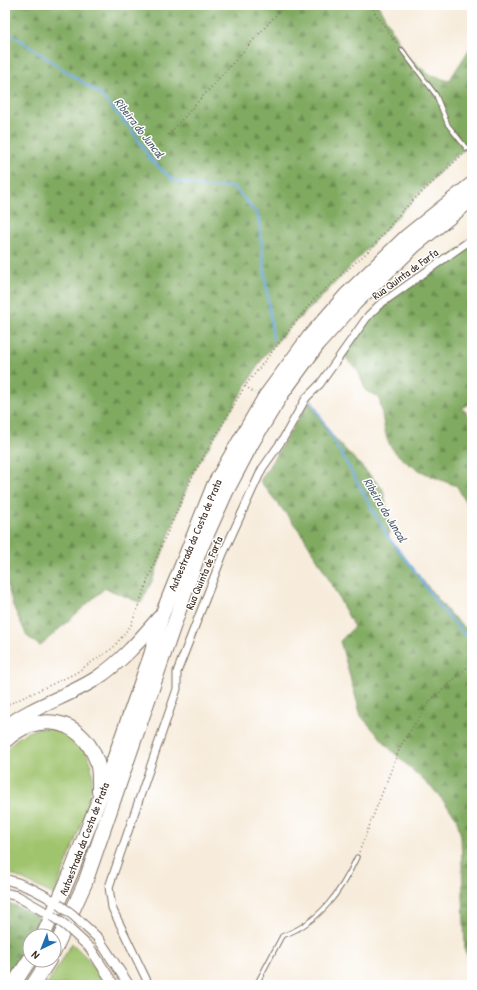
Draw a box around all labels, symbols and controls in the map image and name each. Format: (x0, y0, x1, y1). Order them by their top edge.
water label: Ribeira do Juncal (110, 94, 169, 162)
street label: Rua Quinta de Farfa (369, 245, 441, 303)
water label: Ribeira do Juncal (360, 474, 412, 546)
street label: Autoestrada da Costa de Prata (165, 477, 225, 593)
street label: Rua Quinta de Farfa (182, 534, 226, 612)
street label: Autoestrada da Costa de Prata (56, 780, 112, 897)
north arrow (22, 928, 62, 968)
text: N (28, 948, 42, 962)

